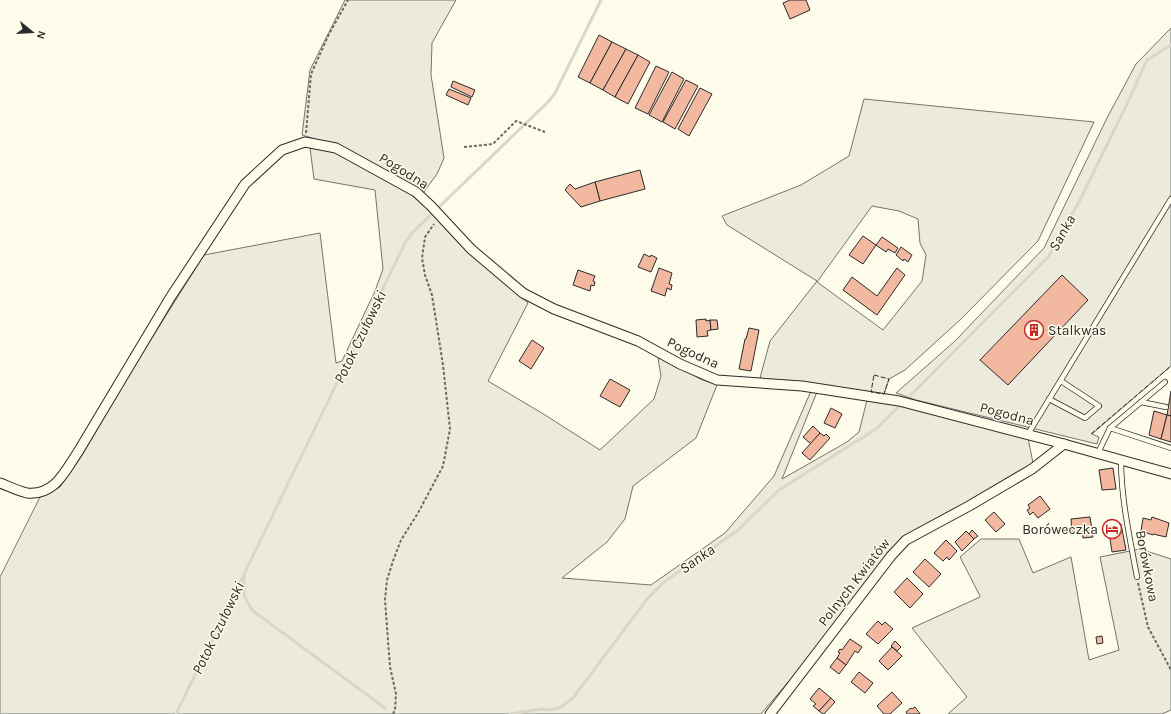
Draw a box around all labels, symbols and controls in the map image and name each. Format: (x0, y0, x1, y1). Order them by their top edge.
north arrow (12, 12, 52, 52)
text: N (34, 29, 48, 41)
street label: Pogodna (376, 149, 432, 193)
water label: Sanka (1045, 212, 1079, 254)
water label: Potok Czułowski (330, 288, 390, 386)
building icon: Stalkwas (1023, 319, 1045, 341)
place label: Stalkwas (1048, 322, 1106, 339)
street label: Pogodna (664, 334, 722, 372)
street label: Pogodna (978, 399, 1036, 429)
hotel icon: Boróweczka (1101, 518, 1123, 540)
place label: Boróweczka (1022, 521, 1098, 538)
street label: Borówkowa (1132, 529, 1162, 603)
street label: Polnych Kwiatów (814, 535, 894, 629)
water label: Sanka (676, 540, 718, 578)
water label: Potok Czułowski (188, 579, 248, 677)

